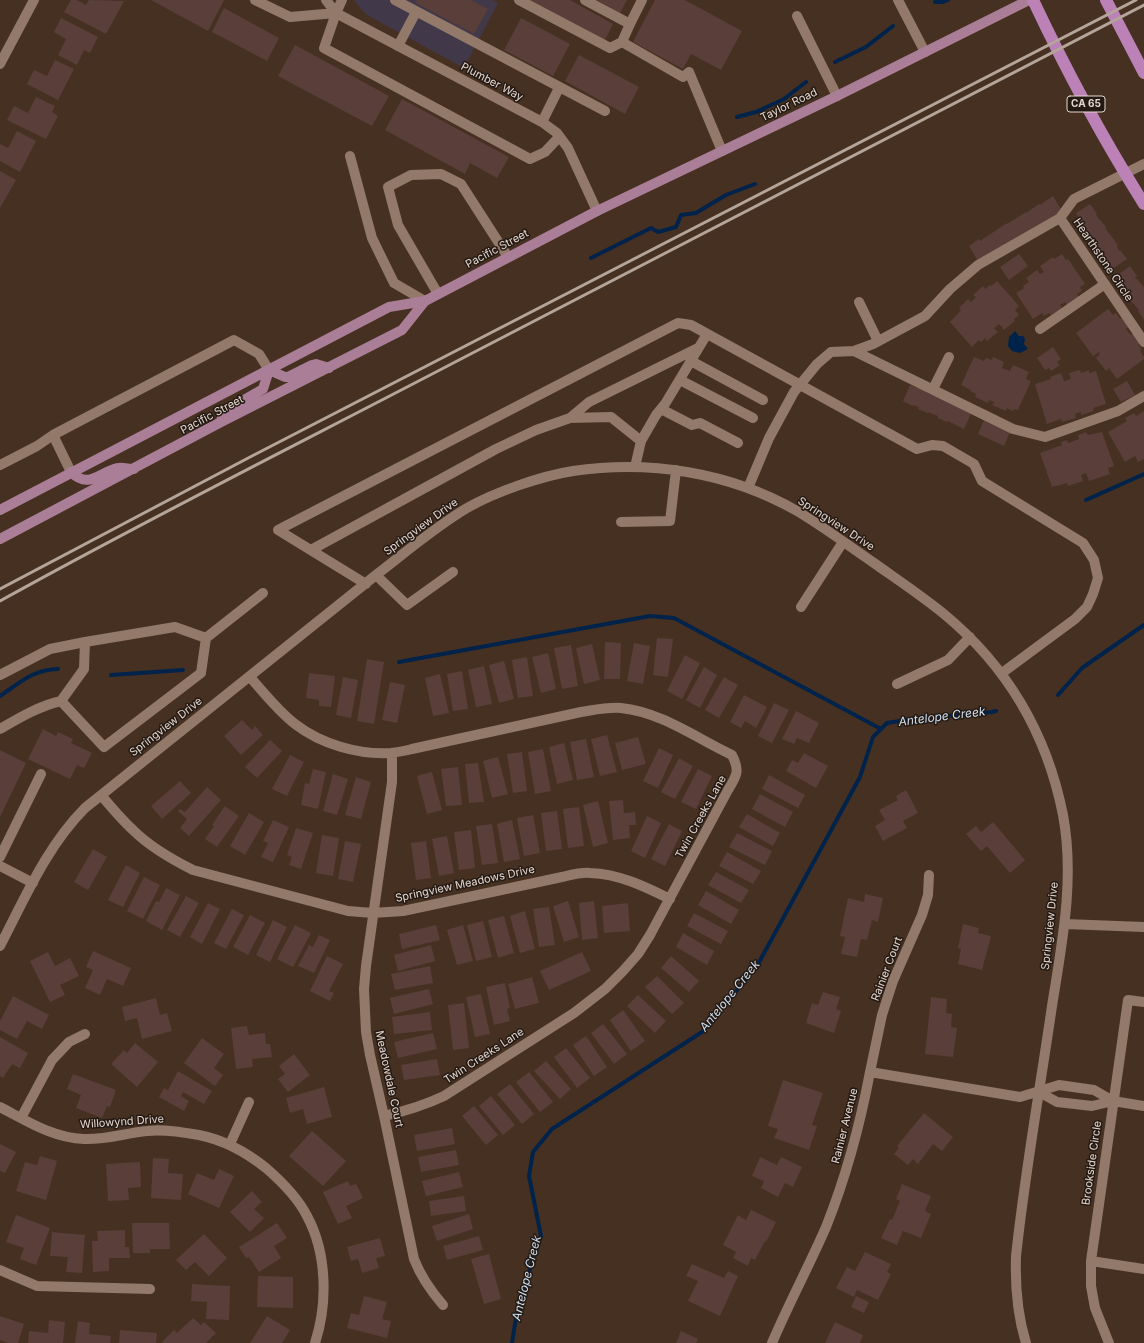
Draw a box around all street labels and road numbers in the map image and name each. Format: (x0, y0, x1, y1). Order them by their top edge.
street label: Plumber Way (459, 60, 525, 104)
street label: Taylor Road (758, 86, 820, 124)
road number: CA 65 (1067, 96, 1105, 112)
street label: Hearthstone Circle (1070, 216, 1136, 304)
street label: Pacific Street (463, 227, 531, 271)
street label: Pacific Street (178, 393, 246, 437)
street label: Springview Drive (795, 494, 877, 554)
street label: Springview Drive (381, 496, 461, 558)
street label: Springview Drive (127, 695, 205, 759)
street label: Twin Creeks Lane (673, 773, 729, 861)
street label: Springview Meadows Drive (394, 863, 536, 905)
street label: Springview Drive (1039, 881, 1061, 971)
street label: Rainier Court (869, 935, 905, 1003)
street label: Twin Creeks Lane (442, 1025, 526, 1087)
street label: Meadowdale Court (372, 1029, 406, 1129)
street label: Rainier Avenue (829, 1087, 861, 1165)
street label: Willowynd Drive (80, 1112, 164, 1132)
street label: Brookside Circle (1080, 1120, 1104, 1206)

